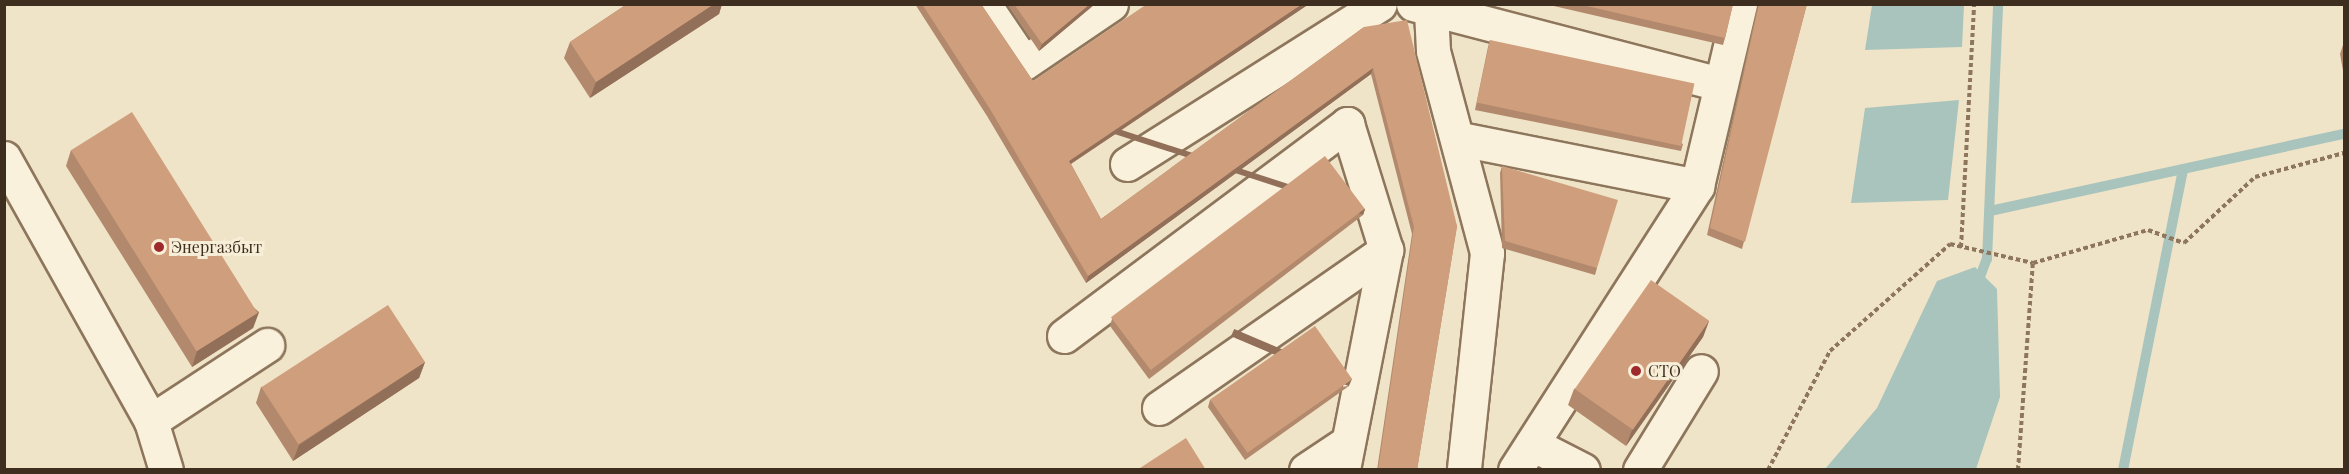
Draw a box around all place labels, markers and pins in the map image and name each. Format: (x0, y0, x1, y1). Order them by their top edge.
place label: Энергазбыт (171, 237, 262, 257)
marker: Энергазбыт (152, 240, 166, 254)
place label: СТО (1648, 361, 1681, 381)
marker: СТО (1629, 364, 1643, 378)

